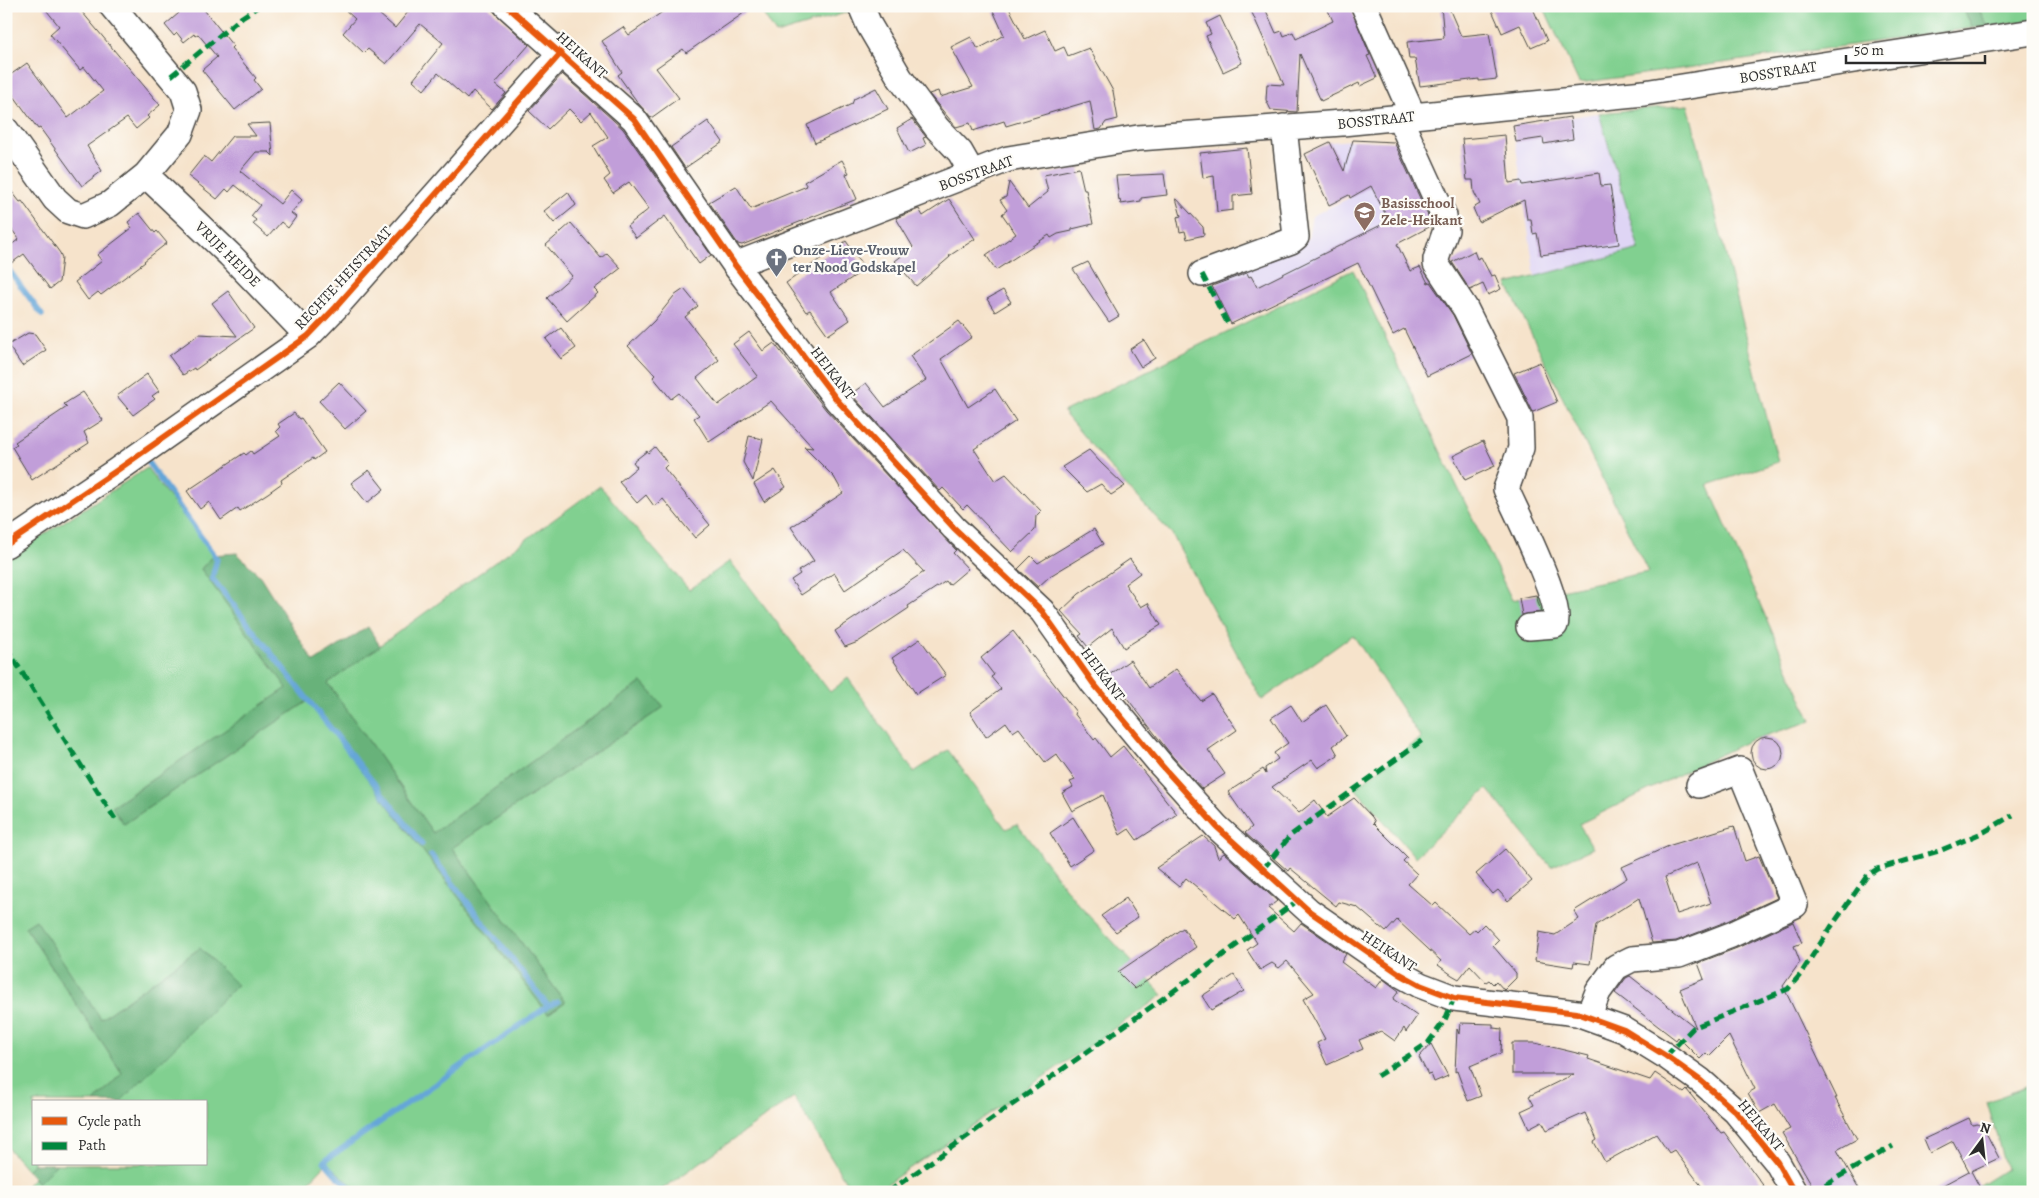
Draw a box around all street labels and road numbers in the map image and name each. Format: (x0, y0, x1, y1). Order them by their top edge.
street label: HEIKANT (552, 27, 612, 84)
street label: BOSSTRAAT (1738, 56, 1819, 88)
street label: BOSSTRAAT (1336, 106, 1417, 134)
street label: BOSSTRAAT (936, 150, 1017, 196)
street label: VRIJE HEIDE (190, 216, 265, 291)
street label: RECHTE HEISTRAAT (290, 221, 397, 334)
street label: HEIKANT (806, 342, 861, 404)
street label: HEIKANT (1076, 643, 1130, 705)
street label: HEIKANT (1357, 926, 1421, 977)
street label: HEIKANT (1733, 1095, 1789, 1156)

